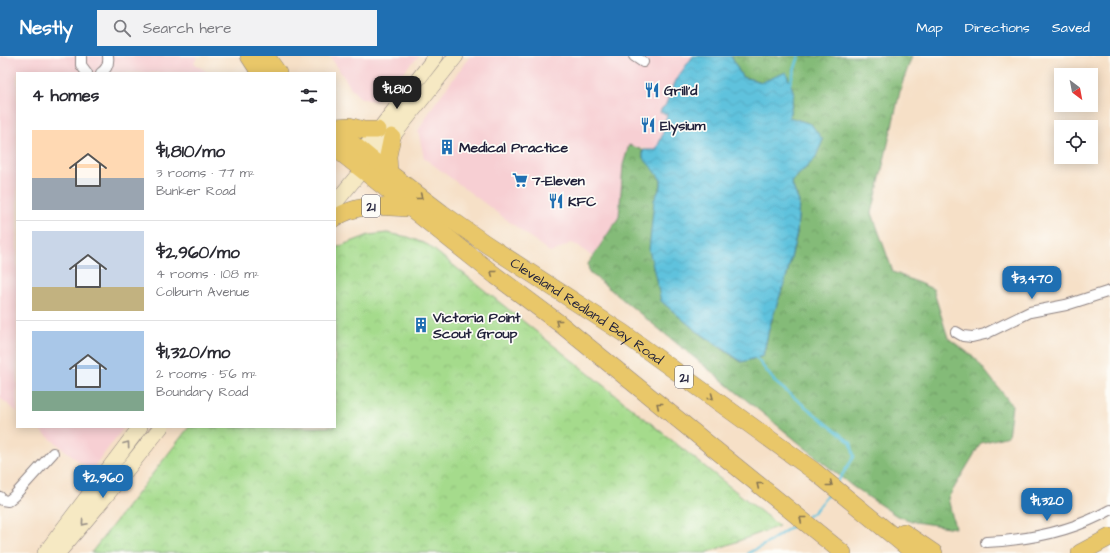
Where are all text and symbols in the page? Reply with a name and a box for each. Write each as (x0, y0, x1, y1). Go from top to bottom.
search box (97, 10, 377, 46)
text: Nestly (20, 15, 73, 42)
icon: search (111, 17, 133, 39)
text: Search here (143, 18, 231, 39)
text: Map (916, 18, 943, 38)
text: Directions (965, 18, 1030, 38)
text: Saved (1052, 18, 1090, 38)
north arrow (1054, 68, 1098, 112)
map controls (1054, 68, 1098, 164)
pin: $1,810 (364, 76, 430, 110)
text: $1,810 (382, 80, 412, 98)
restaurant icon: Grill'd (643, 81, 661, 99)
place label: Grill'd (664, 81, 698, 101)
text: 4 homes (32, 84, 99, 108)
icon: filters (298, 85, 320, 107)
restaurant icon: Elysium (639, 116, 657, 134)
place label: Elysium (660, 116, 706, 136)
button: locate (1054, 120, 1098, 164)
building icon: Medical Practice (438, 138, 456, 156)
place label: Medical Practice (459, 138, 569, 158)
text: $1,810/mo (156, 140, 225, 164)
icon: home (64, 146, 112, 194)
text: 3 rooms · 77 m² (156, 164, 255, 182)
supermarket icon: 7-Eleven (511, 171, 529, 189)
place label: 7-Eleven (531, 171, 585, 191)
text: Bunker Road (156, 182, 236, 200)
one-way arrow (416, 192, 423, 199)
restaurant icon: KFC (547, 192, 565, 210)
place label: KFC (568, 192, 596, 212)
road number: 21 (362, 195, 380, 217)
text: $2,960/mo (156, 241, 240, 265)
icon: home (64, 247, 112, 295)
street label: Cleveland Redland Bay Road (506, 253, 667, 370)
text: 4 rooms · 108 m² (156, 265, 259, 283)
pin: $3,470 (999, 266, 1065, 300)
text: $3,470 (1011, 270, 1053, 288)
one-way arrow (490, 271, 497, 278)
text: Colburn Avenue (156, 283, 250, 301)
place label: Victoria Point Scout Group (432, 308, 521, 344)
building icon: Victoria Point Scout Group (412, 316, 430, 334)
one-way arrow (556, 320, 563, 327)
text: $1,320/mo (156, 341, 230, 365)
icon: home (64, 347, 112, 395)
text: 2 rooms · 56 m² (156, 365, 257, 383)
road number: 21 (675, 366, 693, 388)
text: Boundary Road (156, 383, 248, 401)
one-way arrow (707, 392, 714, 399)
one-way arrow (656, 402, 663, 409)
one-way arrow (122, 441, 129, 448)
pin: $2,960 (70, 465, 136, 499)
text: $2,960 (83, 469, 123, 487)
one-way arrow (826, 479, 833, 486)
one-way arrow (756, 482, 763, 489)
pin: $1,320 (1014, 488, 1080, 522)
text: $1,320 (1030, 492, 1064, 510)
one-way arrow (799, 517, 806, 524)
one-way arrow (81, 518, 88, 525)

